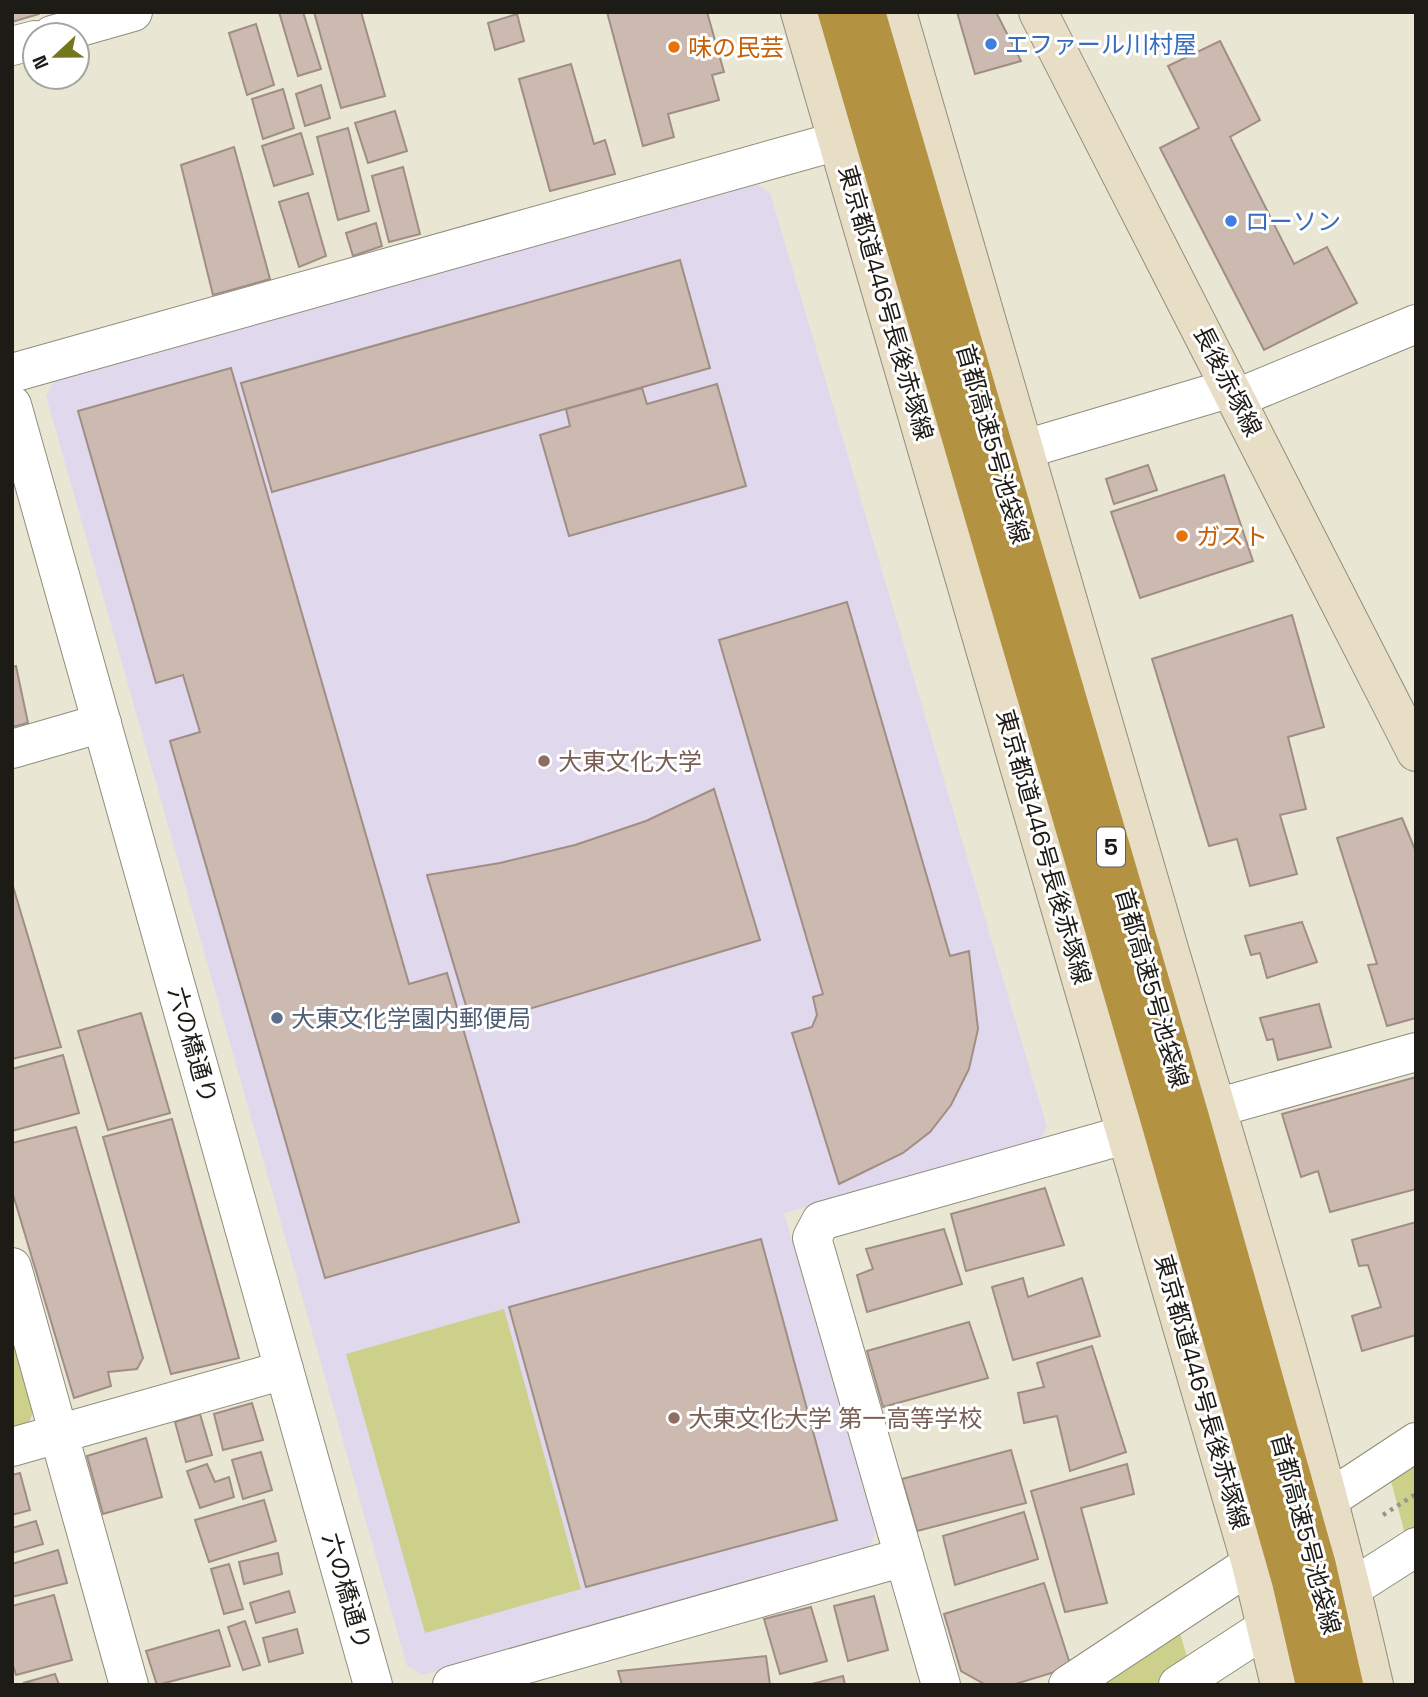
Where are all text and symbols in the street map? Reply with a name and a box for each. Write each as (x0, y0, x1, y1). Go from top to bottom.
north arrow (21, 21, 91, 91)
place label: エファール川村屋 (1005, 29, 1197, 60)
place label: 味の民芸 (688, 32, 784, 63)
marker: エファール川村屋 (983, 36, 999, 52)
marker: 味の民芸 (666, 39, 682, 55)
text: N (27, 52, 55, 73)
street label: 東京都道446号長後赤塚線 (832, 162, 940, 444)
place label: ローソン (1245, 206, 1341, 237)
marker: ローソン (1223, 213, 1239, 229)
street label: 長後赤塚線 (1187, 321, 1269, 441)
street label: 首都高速5号池袋線 (950, 341, 1036, 547)
place label: ガスト (1196, 521, 1268, 552)
marker: ガスト (1174, 528, 1190, 544)
street label: 東京都道446号長後赤塚線 (990, 706, 1098, 988)
place label: 大東文化大学 (558, 746, 702, 777)
marker: 大東文化大学 (536, 753, 552, 769)
road number: 5 (1097, 828, 1125, 866)
street label: 首都高速5号池袋線 (1109, 885, 1195, 1091)
street label: 六の橋通り (162, 983, 224, 1107)
place label: 大東文化学園内郵便局 (291, 1003, 531, 1034)
marker: 大東文化学園内郵便局 (269, 1010, 285, 1026)
street label: 東京都道446号長後赤塚線 (1148, 1251, 1256, 1533)
place label: 大東文化大学 第一高等学校 (688, 1403, 982, 1434)
marker: 大東文化大学 第一高等学校 (666, 1410, 682, 1426)
street label: 首都高速5号池袋線 (1264, 1430, 1348, 1638)
street label: 六の橋通り (316, 1529, 378, 1653)

